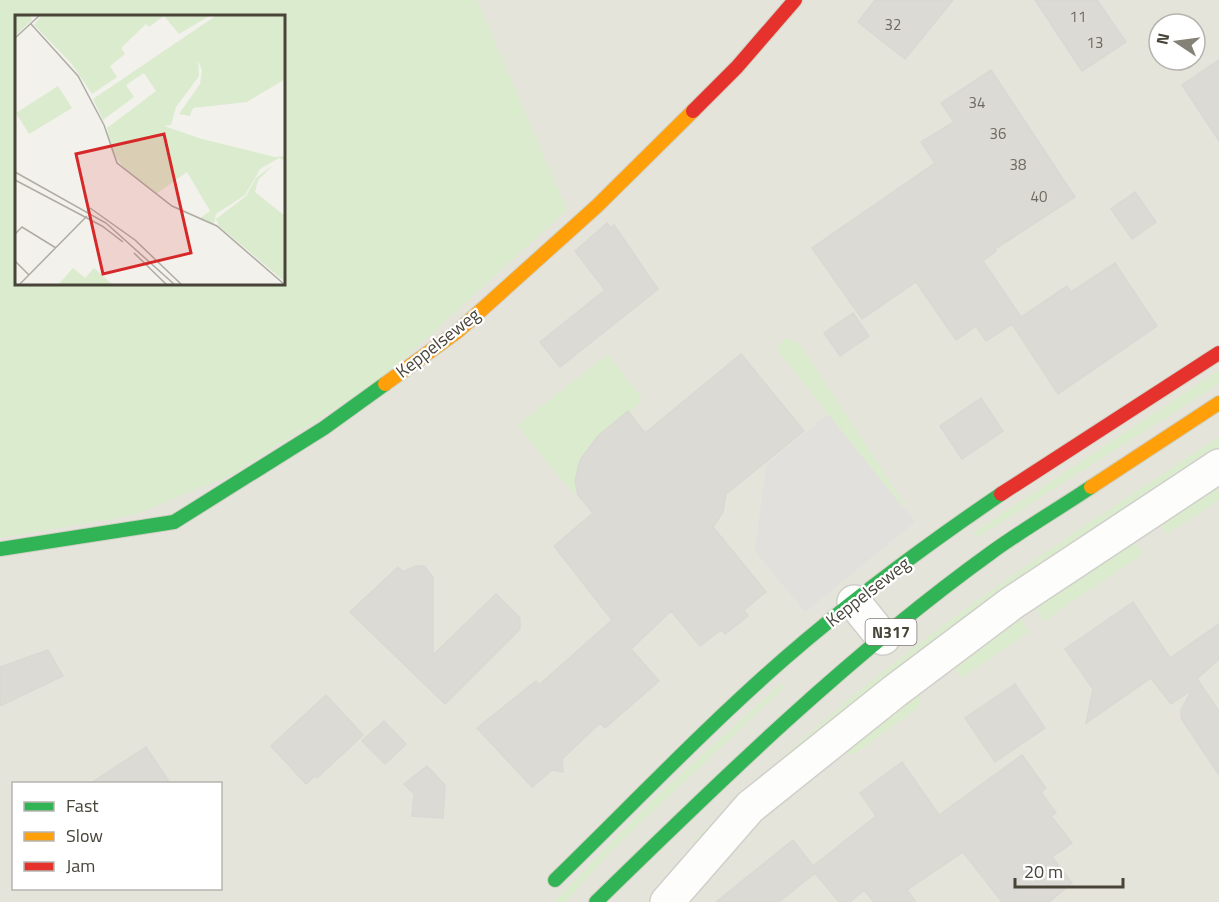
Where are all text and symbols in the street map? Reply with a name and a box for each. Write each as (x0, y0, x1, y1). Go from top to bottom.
house number: 11 (1070, 5, 1086, 28)
north arrow (1147, 12, 1207, 72)
house number: 32 (885, 13, 901, 36)
inset map (15, 15, 285, 285)
house number: 13 (1087, 31, 1103, 54)
text: N (1149, 31, 1175, 47)
house number: 34 (969, 91, 985, 114)
house number: 36 (990, 122, 1006, 145)
house number: 38 (1010, 153, 1026, 176)
house number: 40 (1031, 185, 1047, 208)
street label: Keppelseweg (390, 301, 486, 384)
street label: Keppelseweg (820, 550, 916, 633)
road number: N317 (866, 619, 916, 645)
legend (12, 782, 222, 890)
text: Fast (66, 792, 99, 819)
text: Slow (66, 822, 103, 849)
scale bar (1015, 851, 1123, 889)
text: Jam (66, 852, 95, 879)
text: 20 m (1024, 858, 1063, 885)

